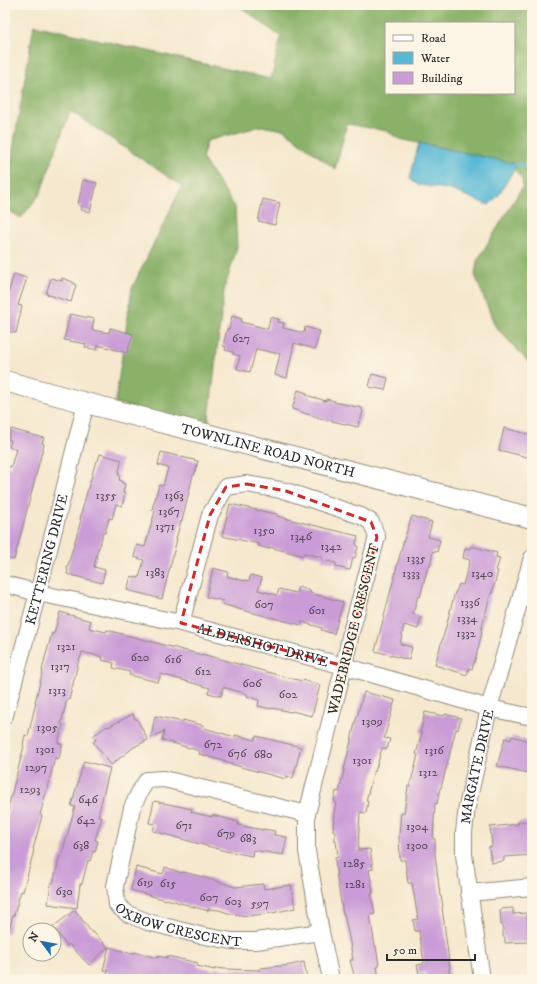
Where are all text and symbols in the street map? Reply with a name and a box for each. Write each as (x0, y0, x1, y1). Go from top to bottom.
legend (385, 22, 515, 94)
text: Road (421, 31, 446, 46)
text: Water (420, 51, 450, 66)
text: Building (421, 71, 462, 86)
house number: 627 (232, 331, 250, 346)
street label: TOWNLINE ROAD NORTH (179, 420, 357, 482)
house number: 1355 (96, 488, 116, 503)
house number: 1363 (164, 488, 184, 503)
street label: KETTERING DRIVE (22, 492, 73, 627)
house number: 1367 (158, 504, 180, 519)
house number: 1371 (155, 519, 175, 534)
house number: 1350 (253, 523, 275, 538)
house number: 1346 (290, 529, 313, 544)
house number: 1342 (320, 539, 342, 554)
street label: WADEBRIDGE CRESCENT (324, 541, 384, 718)
house number: 1335 (406, 551, 426, 566)
house number: 1383 (145, 565, 165, 580)
house number: 1333 (402, 566, 420, 581)
house number: 1340 (471, 566, 493, 581)
house number: 1336 (460, 595, 481, 610)
house number: 607 (254, 597, 274, 612)
house number: 601 (308, 603, 326, 618)
house number: 1334 (457, 611, 478, 626)
street label: ALDERSHOT DRIVE (195, 620, 330, 672)
house number: 1332 (456, 626, 476, 641)
house number: 1321 (56, 639, 76, 654)
house number: 620 (131, 650, 149, 665)
house number: 616 (165, 652, 182, 667)
house number: 1317 (50, 659, 70, 674)
house number: 612 (195, 664, 211, 679)
house number: 606 (243, 676, 262, 691)
house number: 1313 (48, 683, 66, 698)
house number: 602 (279, 687, 297, 702)
street label: MARGATE DRIVE (457, 708, 498, 825)
house number: 1309 (361, 714, 383, 729)
house number: 1305 (36, 720, 58, 735)
house number: 672 (204, 737, 222, 752)
house number: 1301 (35, 742, 55, 757)
house number: 1316 (424, 743, 444, 758)
house number: 676 (228, 746, 247, 761)
house number: 680 (254, 747, 272, 762)
house number: 1301 (352, 753, 372, 768)
house number: 1297 (25, 760, 47, 775)
house number: 1312 (418, 765, 438, 780)
house number: 1293 (20, 782, 40, 797)
house number: 646 (78, 792, 98, 807)
house number: 642 (76, 813, 96, 828)
house number: 671 (176, 818, 192, 833)
house number: 1304 (406, 819, 429, 834)
house number: 679 (217, 826, 235, 841)
house number: 683 (240, 831, 256, 846)
house number: 638 (73, 838, 89, 853)
house number: 1300 (406, 838, 428, 853)
house number: 1285 (343, 856, 365, 871)
house number: 619 (137, 875, 153, 890)
house number: 615 (160, 876, 176, 891)
house number: 1281 (345, 877, 365, 892)
house number: 630 (55, 884, 73, 899)
house number: 607 (199, 890, 219, 905)
house number: 603 (224, 894, 242, 909)
house number: 597 (251, 896, 269, 911)
street label: OXBOW CRESCENT (111, 899, 242, 951)
north arrow (22, 922, 62, 962)
text: N (26, 930, 43, 945)
scale bar (387, 936, 475, 962)
text: 50 m (393, 943, 417, 958)

